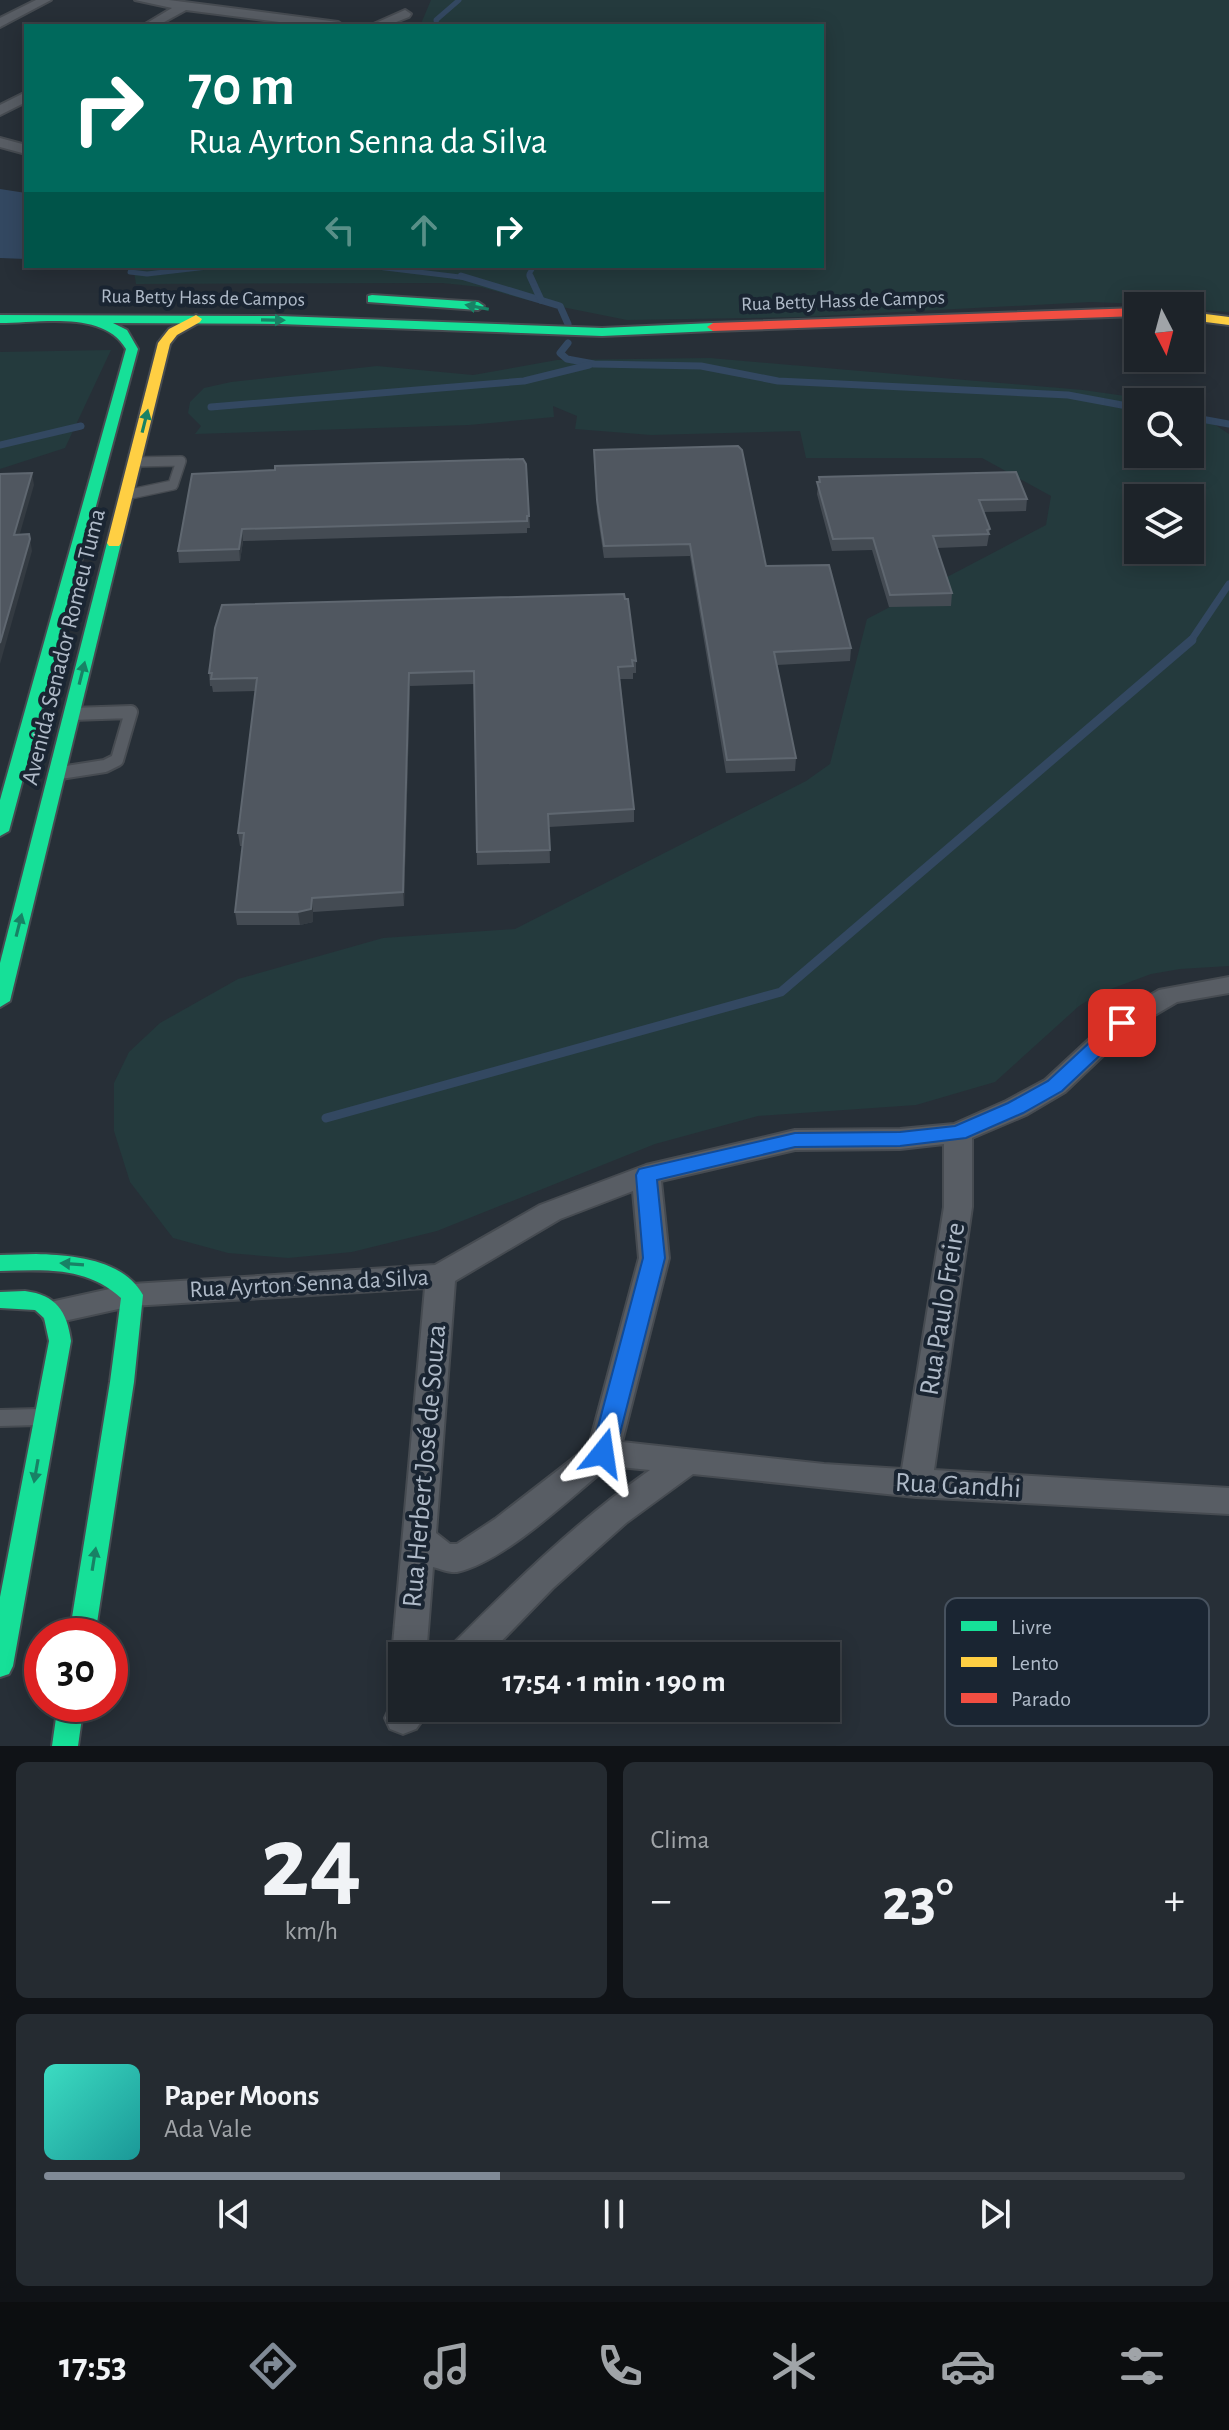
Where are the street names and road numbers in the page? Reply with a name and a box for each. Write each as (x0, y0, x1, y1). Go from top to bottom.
street label: Rua Betty Hass de Campos (101, 286, 305, 310)
street label: Rua Betty Hass de Campos (741, 287, 945, 315)
street label: Avenida Senador Romeu Tuma (18, 506, 110, 788)
street label: Rua Paulo Freire (915, 1220, 971, 1398)
street label: Rua Ayrton Senna da Silva (189, 1266, 429, 1302)
street label: Rua Herbert José de Souza (399, 1323, 451, 1609)
street label: Rua Gandhi (894, 1469, 1022, 1503)

